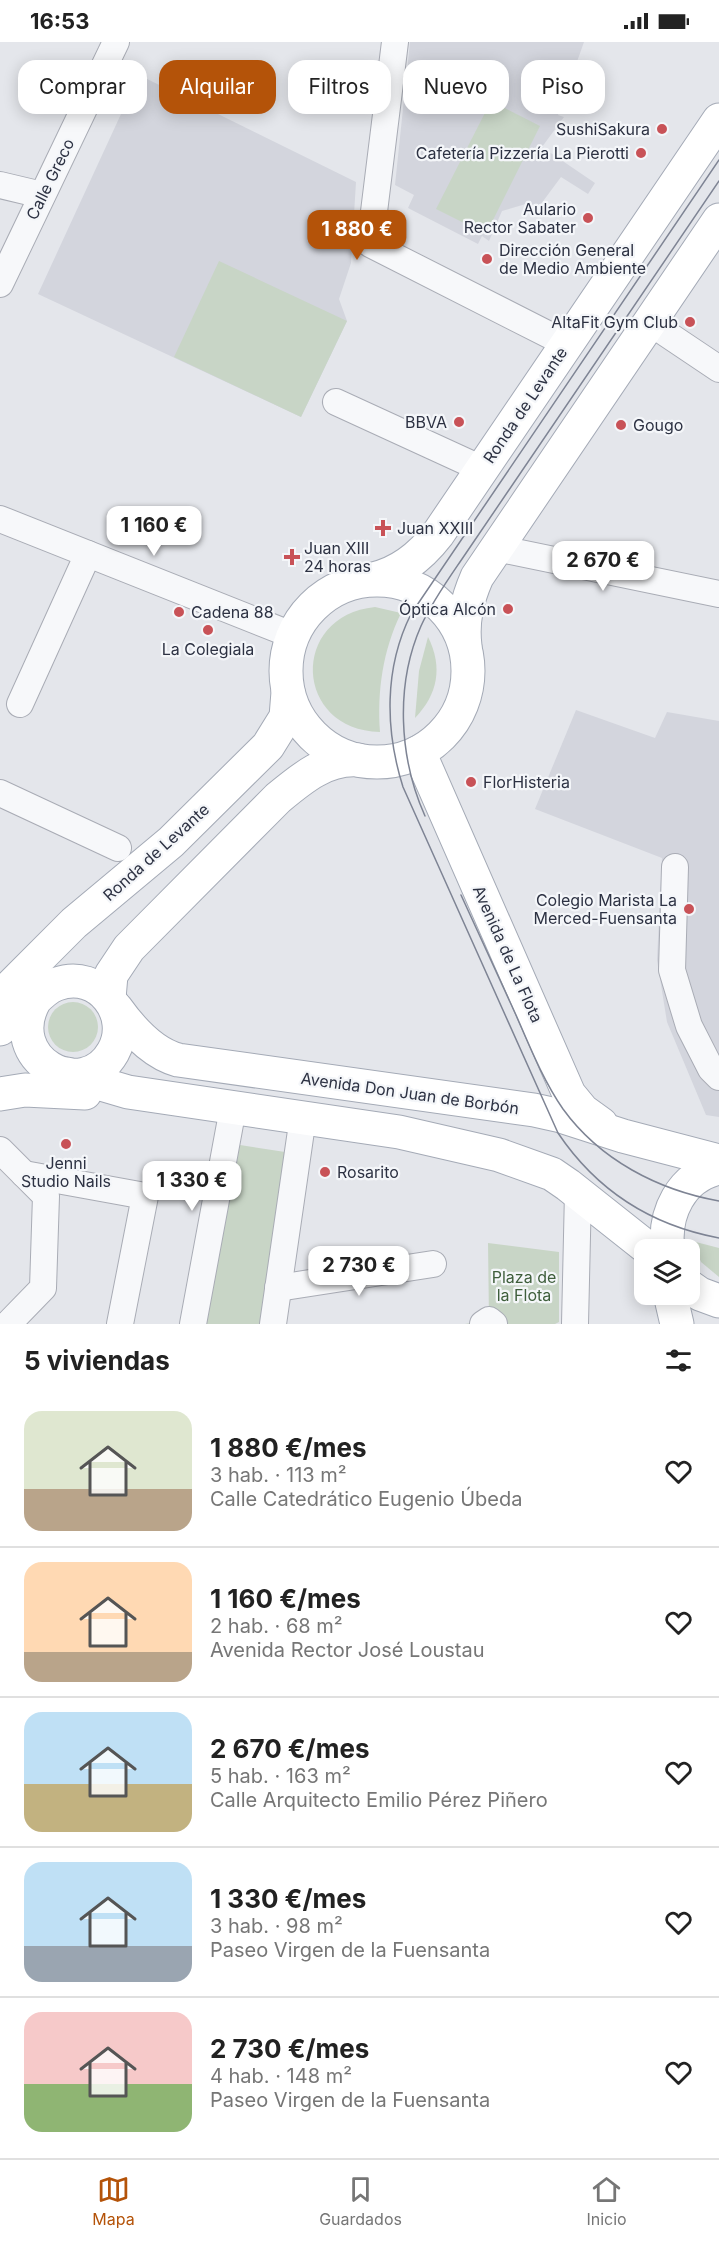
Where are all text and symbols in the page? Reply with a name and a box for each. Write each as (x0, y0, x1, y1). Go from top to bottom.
text: 16:53 (30, 8, 89, 34)
chip: Comprar (18, 60, 147, 114)
chip: Alquilar (159, 60, 276, 114)
chip: Filtros (288, 60, 391, 114)
chip: Nuevo (403, 60, 509, 114)
chip: Piso (521, 60, 605, 114)
place label: SushiSakura (556, 119, 650, 139)
marker: SushiSakura (655, 122, 669, 136)
street label: Calle Greco (22, 135, 78, 223)
place label: Cafetería Pizzería La Pierotti (416, 143, 629, 163)
marker: Cafetería Pizzería La Pierotti (634, 146, 648, 160)
place label: Aulario Rector Sabater (464, 199, 576, 237)
pin: 1 880 € (302, 210, 412, 261)
marker: Aulario Rector Sabater (581, 211, 595, 225)
text: 1 880 € (321, 217, 393, 241)
place label: Dirección General de Medio Ambiente (499, 240, 646, 278)
marker: Dirección General de Medio Ambiente (480, 252, 494, 266)
place label: AltaFit Gym Club (551, 312, 678, 332)
marker: AltaFit Gym Club (683, 315, 697, 329)
street label: Ronda de Levante (479, 343, 571, 467)
place label: BBVA (405, 412, 447, 432)
marker: BBVA (452, 415, 466, 429)
place label: Gougo (633, 415, 683, 435)
marker: Gougo (614, 418, 628, 432)
pin: 1 160 € (99, 506, 209, 557)
text: 1 160 € (121, 513, 187, 537)
place label: Juan XXIII (397, 518, 473, 538)
marker: Juan XXIII (374, 519, 392, 537)
place label: Juan XIII 24 horas (304, 538, 371, 576)
pin: 2 670 € (548, 541, 658, 592)
text: 2 670 € (566, 548, 640, 572)
marker: Juan XIII 24 horas (285, 550, 299, 564)
place label: Óptica Alcón (399, 599, 496, 619)
place label: Cadena 88 (191, 602, 274, 622)
marker: Óptica Alcón (501, 602, 515, 616)
marker: Cadena 88 (172, 605, 186, 619)
marker: La Colegiala (201, 623, 215, 637)
place label: La Colegiala (162, 639, 254, 659)
place label: FlorHisteria (483, 772, 570, 792)
marker: FlorHisteria (464, 775, 478, 789)
street label: Ronda de Levante (99, 799, 213, 905)
street label: Avenida de La Flota (469, 882, 547, 1026)
place label: Colegio Marista La Merced-Fuensanta (534, 890, 677, 928)
marker: Colegio Marista La Merced-Fuensanta (682, 902, 696, 916)
street label: Avenida Don Juan de Borbón (300, 1068, 520, 1118)
marker: Jenni Studio Nails (59, 1137, 73, 1151)
place label: Jenni Studio Nails (21, 1153, 111, 1191)
pin: 1 330 € (137, 1161, 247, 1212)
place label: Rosarito (337, 1162, 399, 1182)
marker: Rosarito (318, 1165, 332, 1179)
text: 1 330 € (156, 1168, 228, 1192)
map controls (634, 1239, 700, 1305)
button: layers (634, 1239, 700, 1305)
pin: 2 730 € (304, 1246, 414, 1297)
text: 2 730 € (322, 1253, 396, 1277)
park label: Plaza de la Flota (492, 1267, 556, 1305)
icon: filters (662, 1344, 695, 1377)
text: 5 viviendas (24, 1345, 170, 1376)
text: 1 880 €/mes (210, 1432, 367, 1463)
icon: home (72, 1435, 144, 1507)
icon: heart (662, 1455, 695, 1488)
text: 3 hab. · 113 m² (210, 1463, 347, 1487)
text: Calle Catedrático Eugenio Úbeda (210, 1487, 522, 1511)
text: 1 160 €/mes (210, 1583, 361, 1614)
icon: home (72, 1586, 144, 1658)
icon: heart (662, 1606, 695, 1639)
text: 2 hab. · 68 m² (210, 1614, 343, 1638)
text: Avenida Rector José Loustau (210, 1638, 485, 1662)
text: 2 670 €/mes (210, 1733, 370, 1764)
icon: home (72, 1736, 144, 1808)
icon: heart (662, 1756, 695, 1789)
text: 5 hab. · 163 m² (210, 1764, 351, 1788)
text: Calle Arquitecto Emilio Pérez Piñero (210, 1788, 548, 1812)
text: 1 330 €/mes (210, 1883, 366, 1914)
icon: home (72, 1886, 144, 1958)
icon: heart (662, 1906, 695, 1939)
text: 3 hab. · 98 m² (210, 1914, 343, 1938)
text: Paseo Virgen de la Fuensanta (210, 1938, 490, 1962)
text: 2 730 €/mes (210, 2033, 369, 2064)
icon: home (72, 2036, 144, 2108)
icon: heart (662, 2056, 695, 2089)
text: 4 hab. · 148 m² (210, 2064, 352, 2088)
text: Paseo Virgen de la Fuensanta (210, 2088, 490, 2112)
tab: Mapa (92, 2173, 135, 2229)
tab: Guardados (319, 2173, 402, 2229)
tab: Inicio (586, 2173, 627, 2229)

